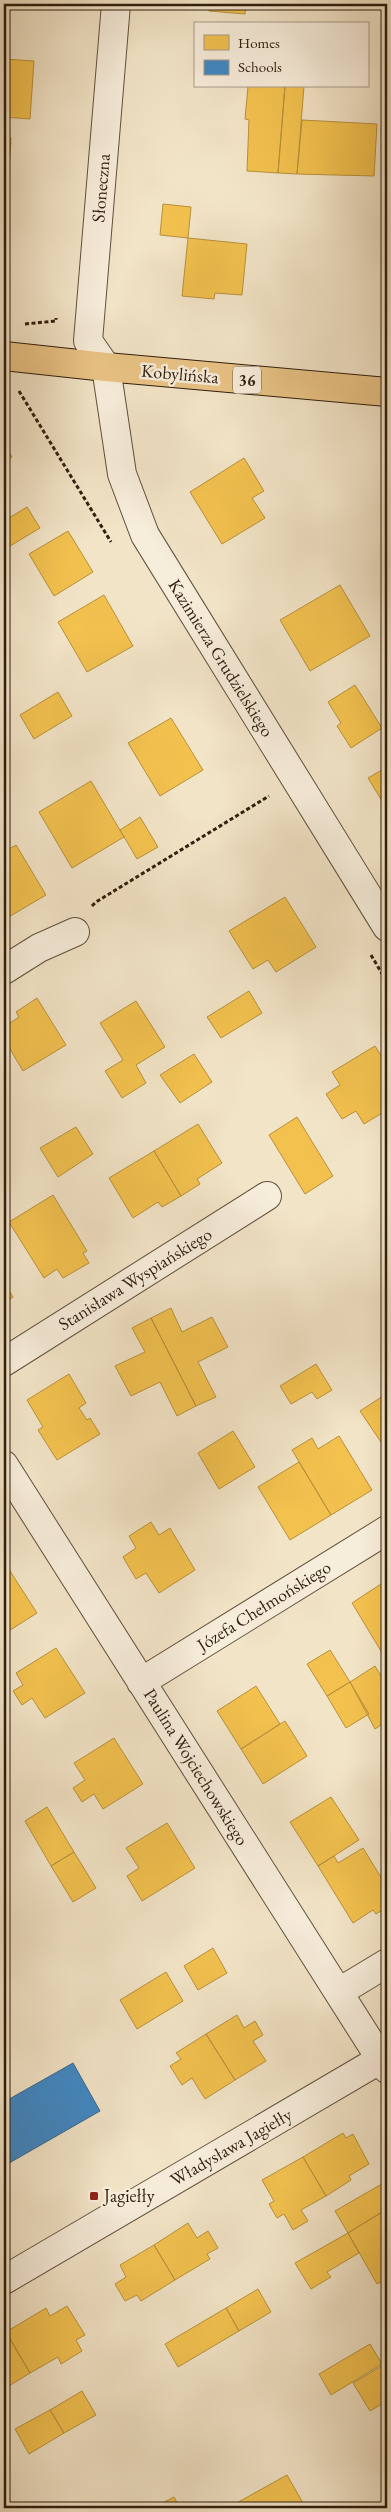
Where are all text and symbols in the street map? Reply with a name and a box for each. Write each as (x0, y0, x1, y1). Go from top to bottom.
legend (194, 22, 368, 88)
text: Homes (238, 33, 280, 52)
text: Schools (238, 57, 282, 76)
street label: Słoneczna (86, 152, 115, 223)
street label: Kobylińska (140, 359, 220, 388)
road number: 36 (233, 366, 261, 394)
street label: Kazimierza Grudzielskiego (163, 574, 279, 741)
street label: Stanisława Wyspiańskiego (54, 1222, 216, 1335)
street label: Józefa Chełmońskiego (191, 1555, 335, 1657)
street label: Paulina Wojciechowskiego (139, 1684, 254, 1850)
street label: Władysława Jagiełły (166, 2102, 296, 2191)
place label: Jagiełły (102, 2184, 155, 2207)
marker: Jagiełły (88, 2190, 100, 2202)

